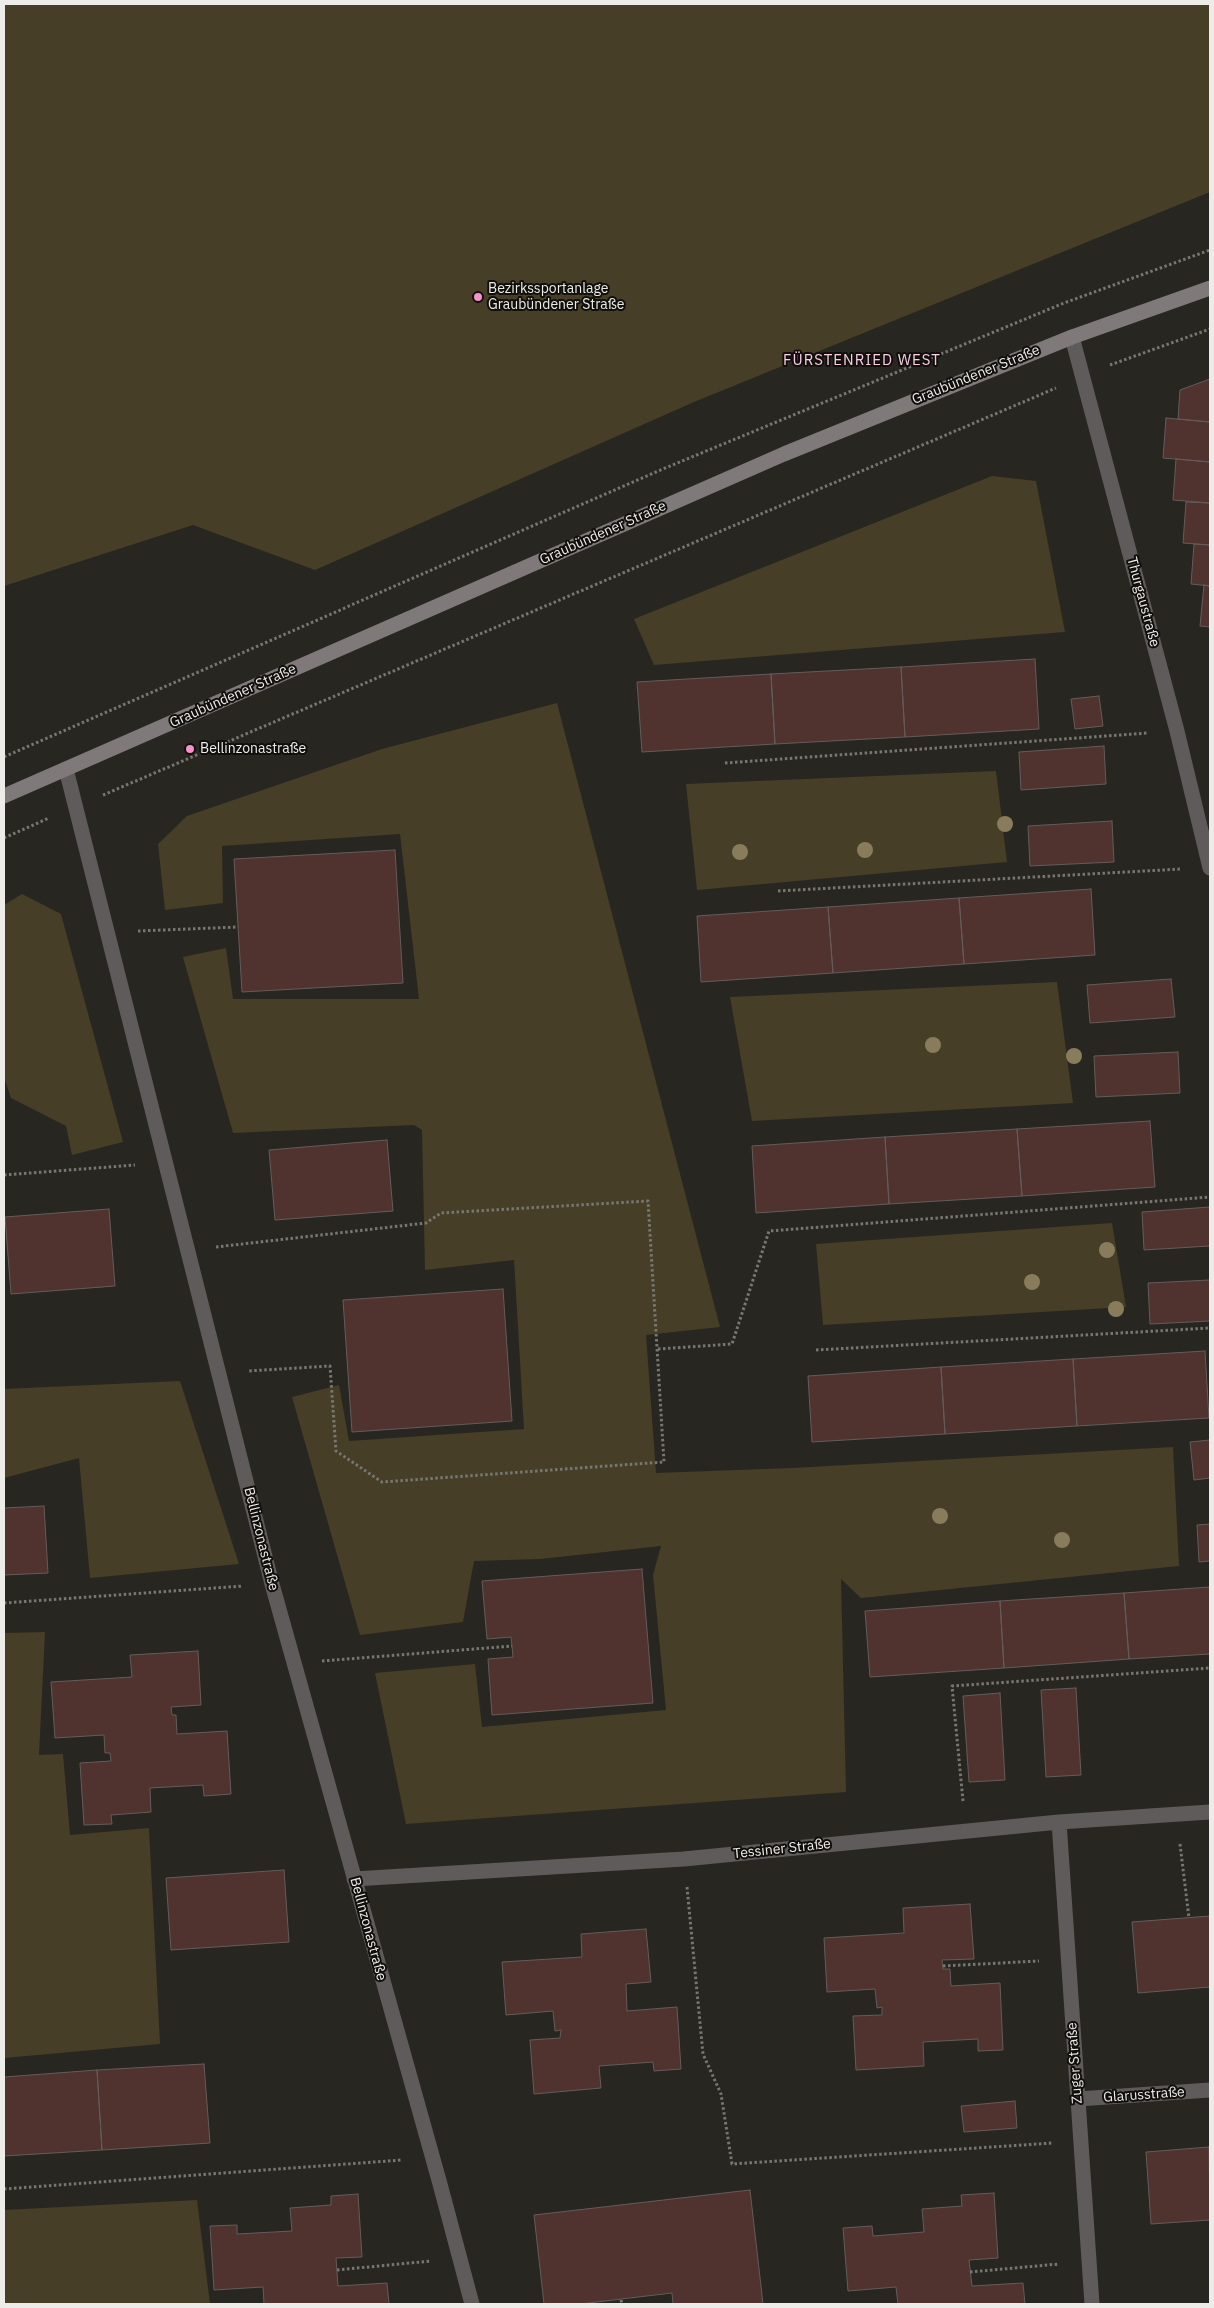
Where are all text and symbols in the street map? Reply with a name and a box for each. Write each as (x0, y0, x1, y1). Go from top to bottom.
place label: Bezirkssportanlage Graubündener Straße (488, 281, 624, 314)
marker: Bezirkssportanlage Graubündener Straße (472, 291, 484, 303)
street label: Graubündener Straße (910, 342, 1042, 408)
district label: FÜRSTENRIED WEST (781, 352, 943, 370)
street label: Graubündener Straße (537, 498, 669, 568)
street label: Thurgaustraße (1123, 555, 1163, 649)
street label: Graubündener Straße (167, 661, 299, 731)
place label: Bellinzonastraße (200, 741, 306, 757)
marker: Bellinzonastraße (184, 743, 196, 755)
street label: Bellinzonastraße (240, 1485, 282, 1593)
street label: Tessiner Straße (732, 1836, 832, 1862)
street label: Bellinzonastraße (346, 1875, 390, 1983)
street label: Zuger Straße (1064, 2022, 1086, 2104)
street label: Glarusstraße (1103, 2084, 1185, 2106)

